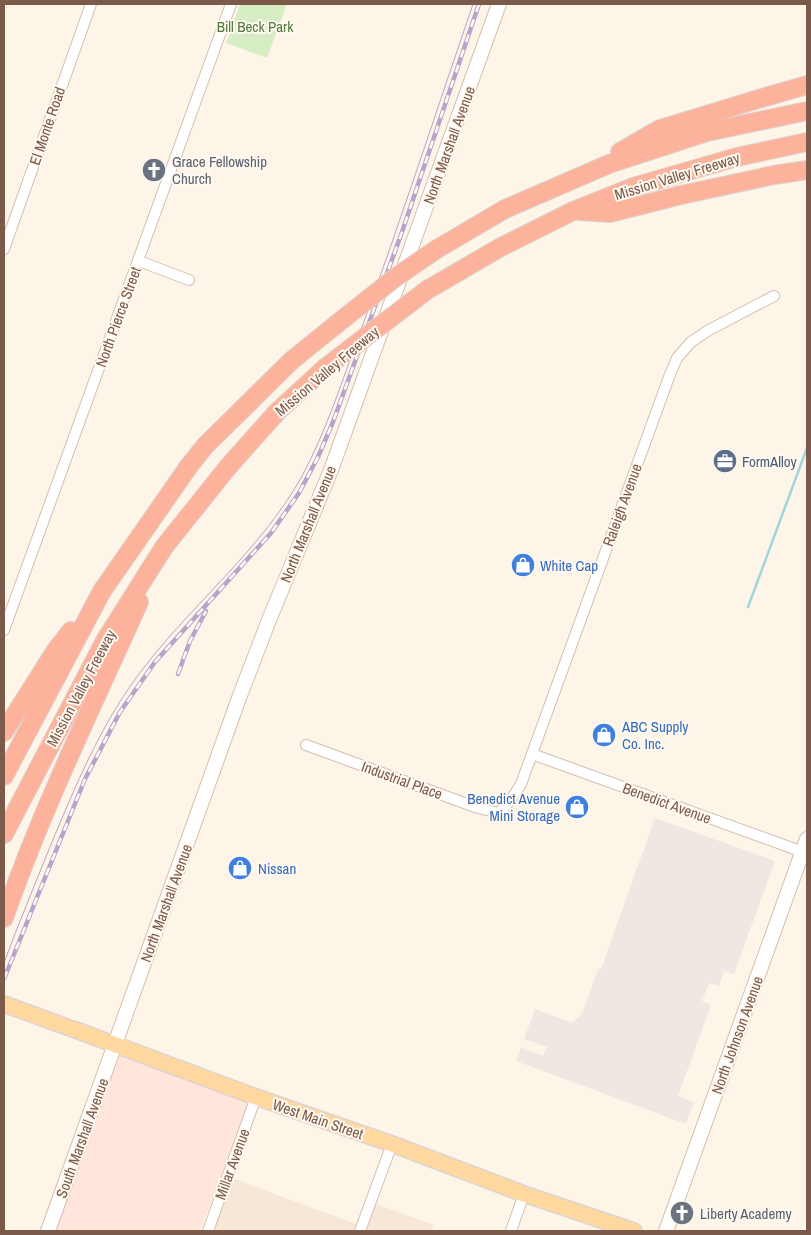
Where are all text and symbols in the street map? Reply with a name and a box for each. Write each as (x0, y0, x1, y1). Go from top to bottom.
park label: Bill Beck Park (217, 16, 294, 37)
street label: North Marshall Avenue (418, 83, 480, 207)
street label: El Monte Road (24, 84, 70, 168)
street label: Mission Valley Freeway (612, 147, 743, 205)
place label: Grace Fellowship Church (172, 151, 267, 189)
church icon: Grace Fellowship Church (141, 157, 167, 183)
street label: North Pierce Street (90, 263, 146, 370)
street label: Mission Valley Freeway (271, 321, 384, 421)
office icon: FormAlloy (712, 448, 738, 474)
place label: FormAlloy (742, 451, 798, 472)
street label: Raleigh Avenue (597, 461, 647, 549)
street label: North Marshall Avenue (275, 462, 341, 586)
shop icon: White Cap (510, 552, 536, 578)
place label: White Cap (540, 555, 598, 576)
street label: Mission Valley Freeway (41, 625, 121, 750)
place label: ABC Supply Co. Inc. (621, 716, 689, 754)
shop icon: ABC Supply Co. Inc. (591, 722, 617, 748)
street label: Industrial Place (359, 756, 446, 804)
street label: Benedict Avenue (620, 777, 714, 829)
place label: Benedict Avenue Mini Storage (467, 788, 560, 826)
shop icon: Benedict Avenue Mini Storage (564, 794, 590, 820)
street label: North Marshall Avenue (135, 841, 197, 965)
shop icon: Nissan (227, 855, 253, 881)
place label: Nissan (258, 858, 296, 879)
street label: North Johnson Avenue (706, 973, 768, 1097)
street label: South Marshall Avenue (51, 1075, 114, 1201)
street label: West Main Street (270, 1094, 367, 1145)
street label: Millar Avenue (209, 1125, 255, 1203)
church icon: Liberty Academy (669, 1200, 695, 1226)
place label: Liberty Academy (700, 1203, 792, 1224)

